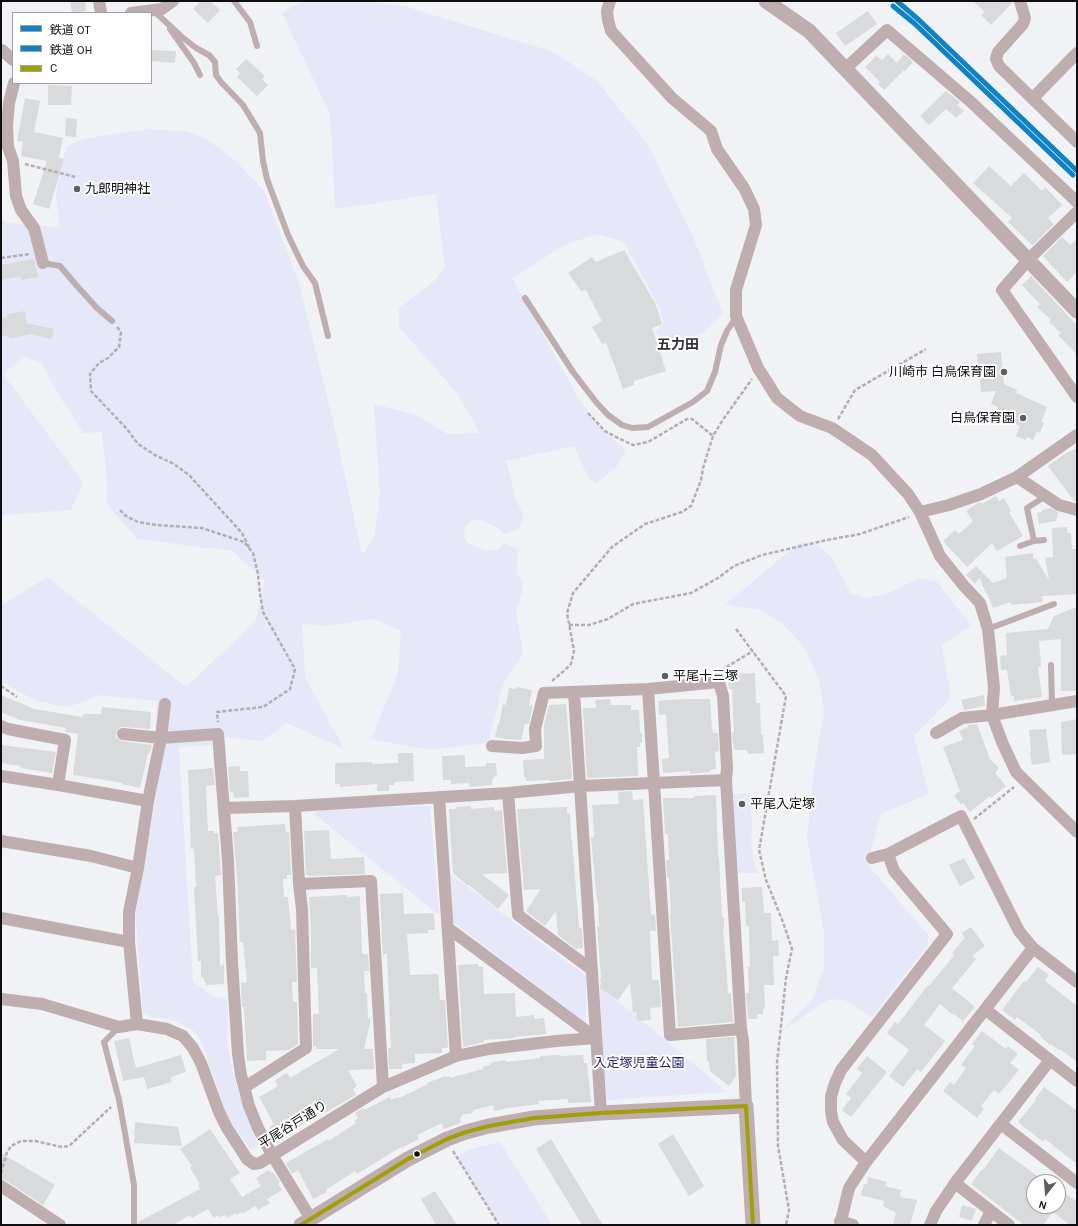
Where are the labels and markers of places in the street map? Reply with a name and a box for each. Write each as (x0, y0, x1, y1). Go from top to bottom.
place label: 九郎明神社 (85, 181, 150, 197)
marker: 九郎明神社 (72, 184, 82, 194)
place label: 川崎市 白鳥保育園 (889, 364, 996, 380)
marker: 川崎市 白鳥保育園 (999, 367, 1009, 377)
place label: 白鳥保育園 (950, 410, 1015, 426)
marker: 白鳥保育園 (1018, 413, 1028, 423)
place label: 平尾十三塚 (673, 668, 738, 684)
marker: 平尾十三塚 (660, 671, 670, 681)
place label: 平尾入定塚 (750, 796, 815, 812)
marker: 平尾入定塚 (737, 799, 747, 809)
unlabelled marker (412, 1149, 422, 1159)

